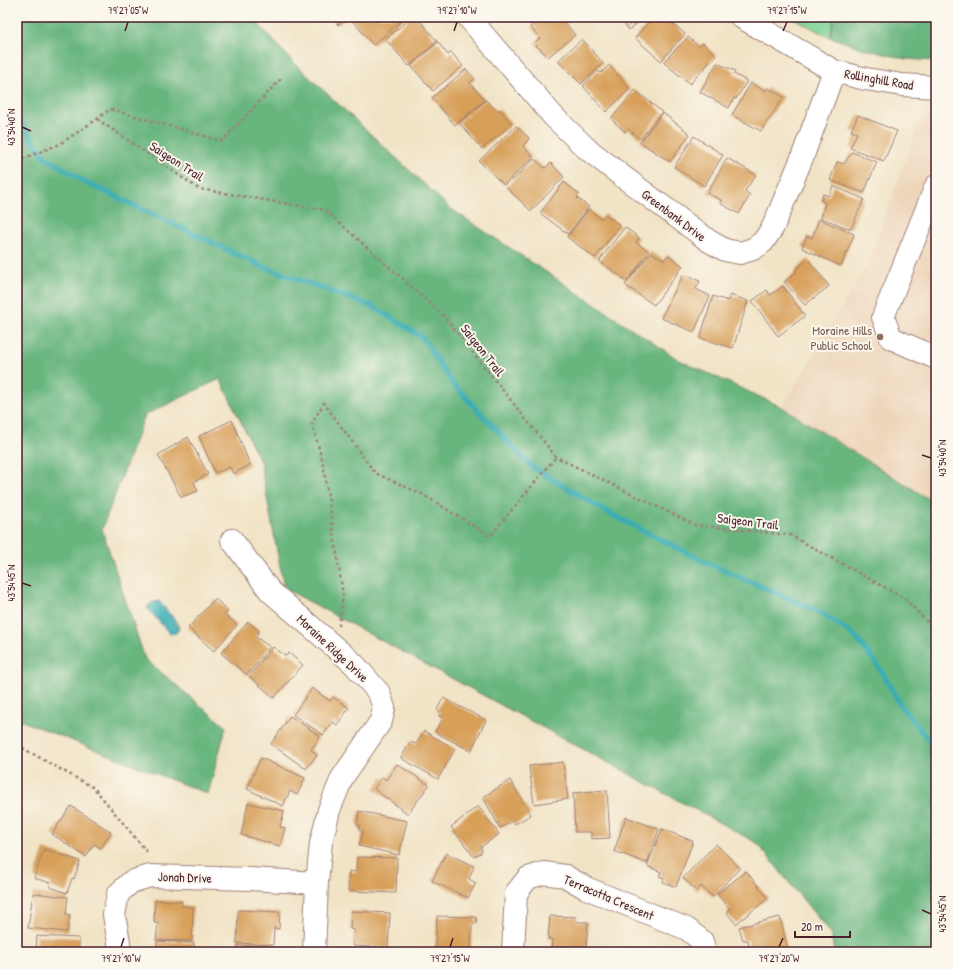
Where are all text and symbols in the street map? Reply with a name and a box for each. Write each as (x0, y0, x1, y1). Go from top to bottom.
text: 79°27'05"W (108, 4, 149, 17)
text: 79°27'10"W (437, 4, 478, 17)
text: 79°27'15"W (767, 4, 807, 17)
street label: Rollinghill Road (843, 64, 915, 94)
text: 43°54'40"N (5, 109, 18, 145)
street label: Saigeon Trail (146, 137, 208, 186)
street label: Greenbank Drive (638, 185, 710, 245)
street label: Saigeon Trail (457, 320, 509, 380)
place label: Moraine Hills Public School (810, 321, 873, 354)
marker: Moraine Hills Public School (875, 332, 885, 342)
text: 43°54'40"N (936, 440, 949, 476)
street label: Saigeon Trail (716, 508, 780, 534)
text: 43°54'45"N (5, 565, 18, 601)
street label: Moraine Ridge Drive (293, 610, 373, 686)
street label: Jonah Drive (158, 867, 212, 887)
street label: Terracotta Crescent (561, 870, 657, 924)
text: 43°54'45"N (936, 896, 949, 932)
scale bar (795, 913, 850, 939)
text: 20 m (801, 918, 823, 935)
text: 79°27'10"W (101, 952, 142, 965)
text: 79°27'15"W (430, 952, 470, 965)
text: 79°27'20"W (759, 952, 800, 965)

